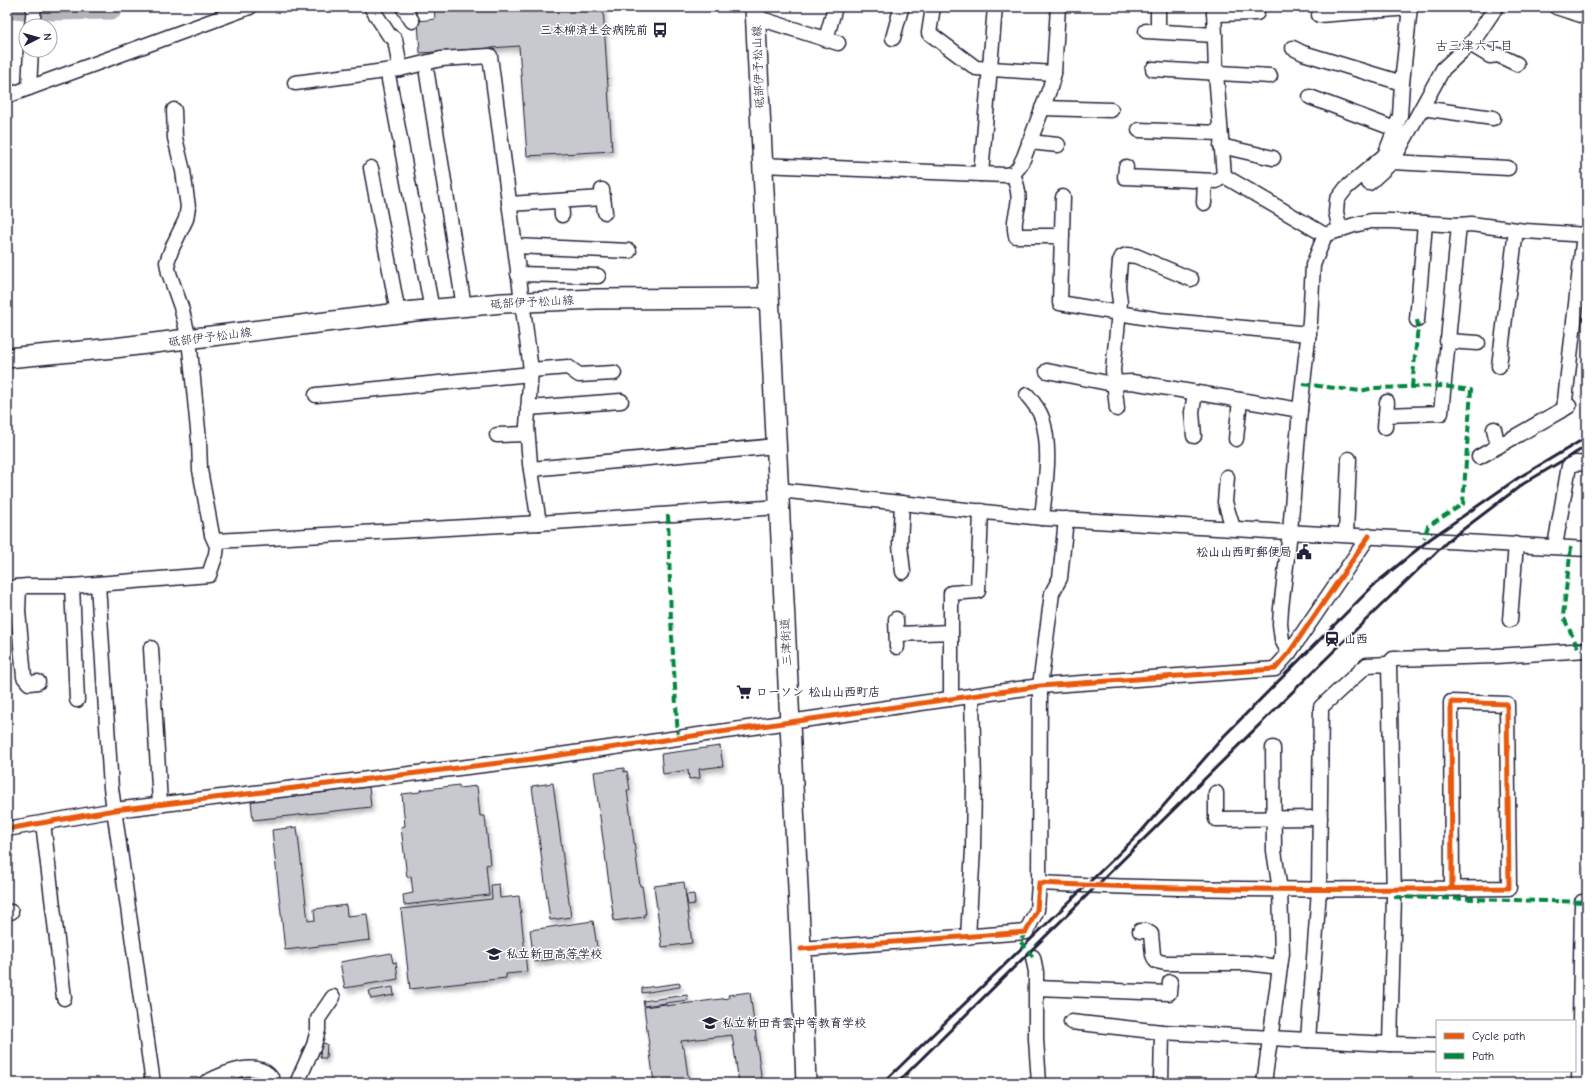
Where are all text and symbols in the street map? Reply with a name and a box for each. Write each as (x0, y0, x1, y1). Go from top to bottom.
north arrow (18, 18, 58, 58)
bus stop icon: 三本柳済生会病院前 (651, 21, 669, 39)
place label: 三本柳済生会病院前 (540, 23, 648, 37)
street label: 砥部伊予松山線 (750, 25, 766, 109)
text: N (41, 33, 54, 41)
district label: 古三津六丁目 (1435, 38, 1513, 53)
street label: 砥部伊予松山線 (490, 293, 574, 311)
street label: 砥部伊予松山線 (167, 325, 253, 349)
public building icon: 松山山西町郵便局 (1295, 543, 1313, 561)
place label: 松山山西町郵便局 (1196, 545, 1292, 559)
street label: 三津街道 (778, 618, 794, 666)
station icon: 山西 (1323, 630, 1341, 648)
place label: 山西 (1344, 632, 1368, 646)
supermarket icon: ローソン 松山山西町店 (735, 683, 753, 701)
place label: ローソン 松山山西町店 (756, 685, 880, 699)
school or university icon: 私立新田高等学校 (485, 945, 503, 963)
place label: 私立新田高等学校 (506, 947, 602, 961)
school or university icon: 私立新田青雲中等教育学校 (701, 1014, 719, 1032)
place label: 私立新田青雲中等教育学校 (722, 1016, 866, 1030)
legend (1436, 1020, 1576, 1072)
text: Cycle path (1472, 1029, 1525, 1043)
text: Path (1472, 1049, 1494, 1063)

